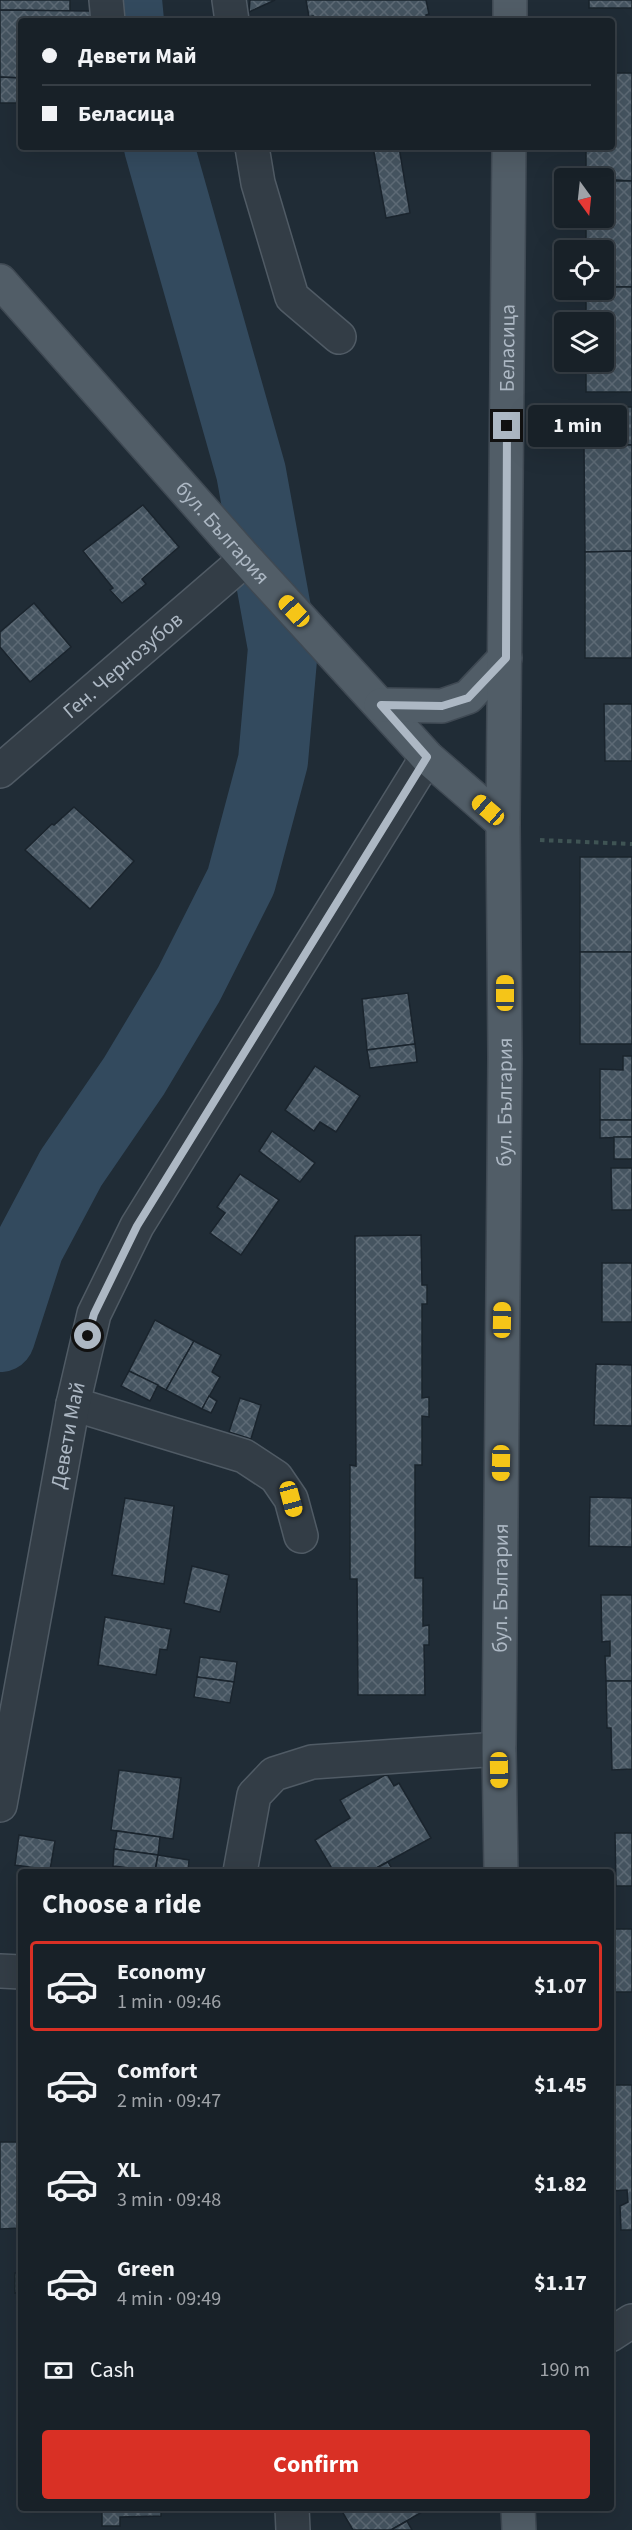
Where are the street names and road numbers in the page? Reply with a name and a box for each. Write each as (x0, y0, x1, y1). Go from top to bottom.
street label: Беласица (492, 304, 523, 392)
street label: бул. България (169, 474, 277, 591)
street label: Ген. Чернозубов (56, 605, 189, 726)
street label: бул. България (489, 1037, 520, 1167)
street label: Девети Май (43, 1379, 93, 1491)
street label: бул. България (485, 1523, 516, 1653)

